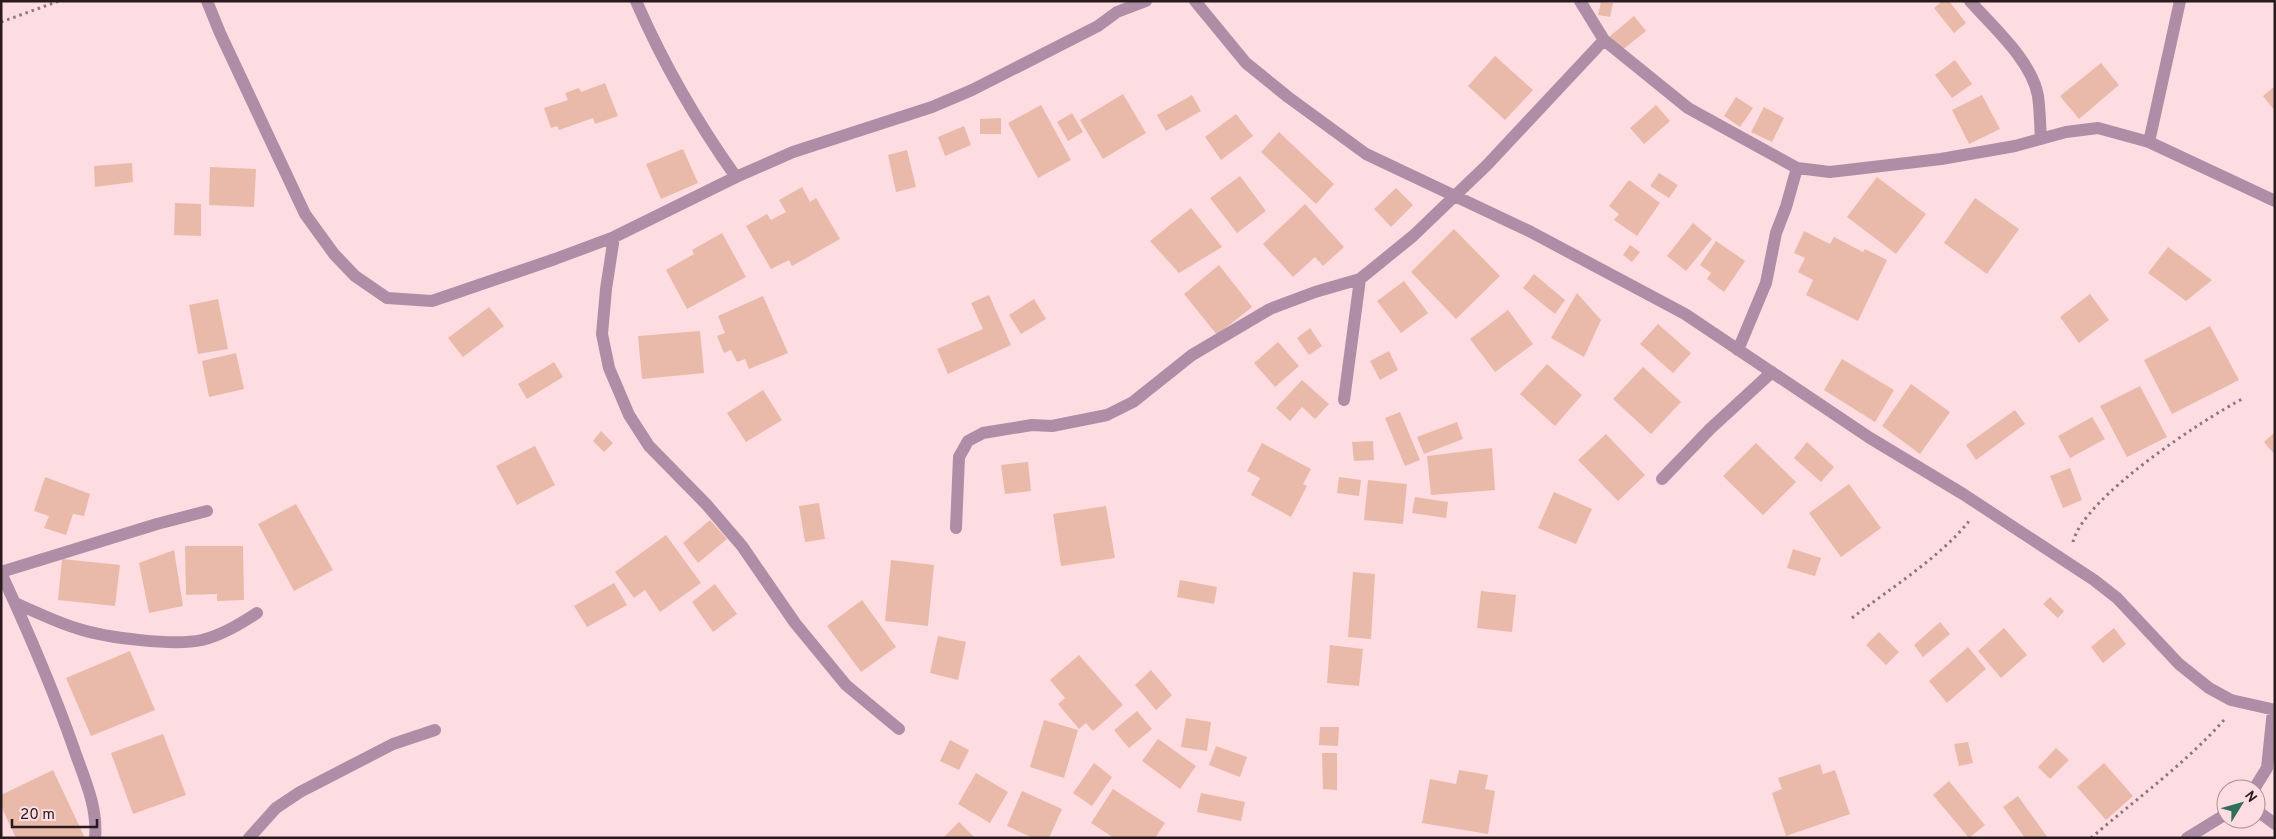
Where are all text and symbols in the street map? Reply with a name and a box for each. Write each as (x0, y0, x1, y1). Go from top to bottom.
north arrow (2216, 779, 2266, 829)
text: N (2240, 788, 2260, 806)
scale bar (12, 796, 98, 828)
text: 20 m (20, 806, 55, 825)

